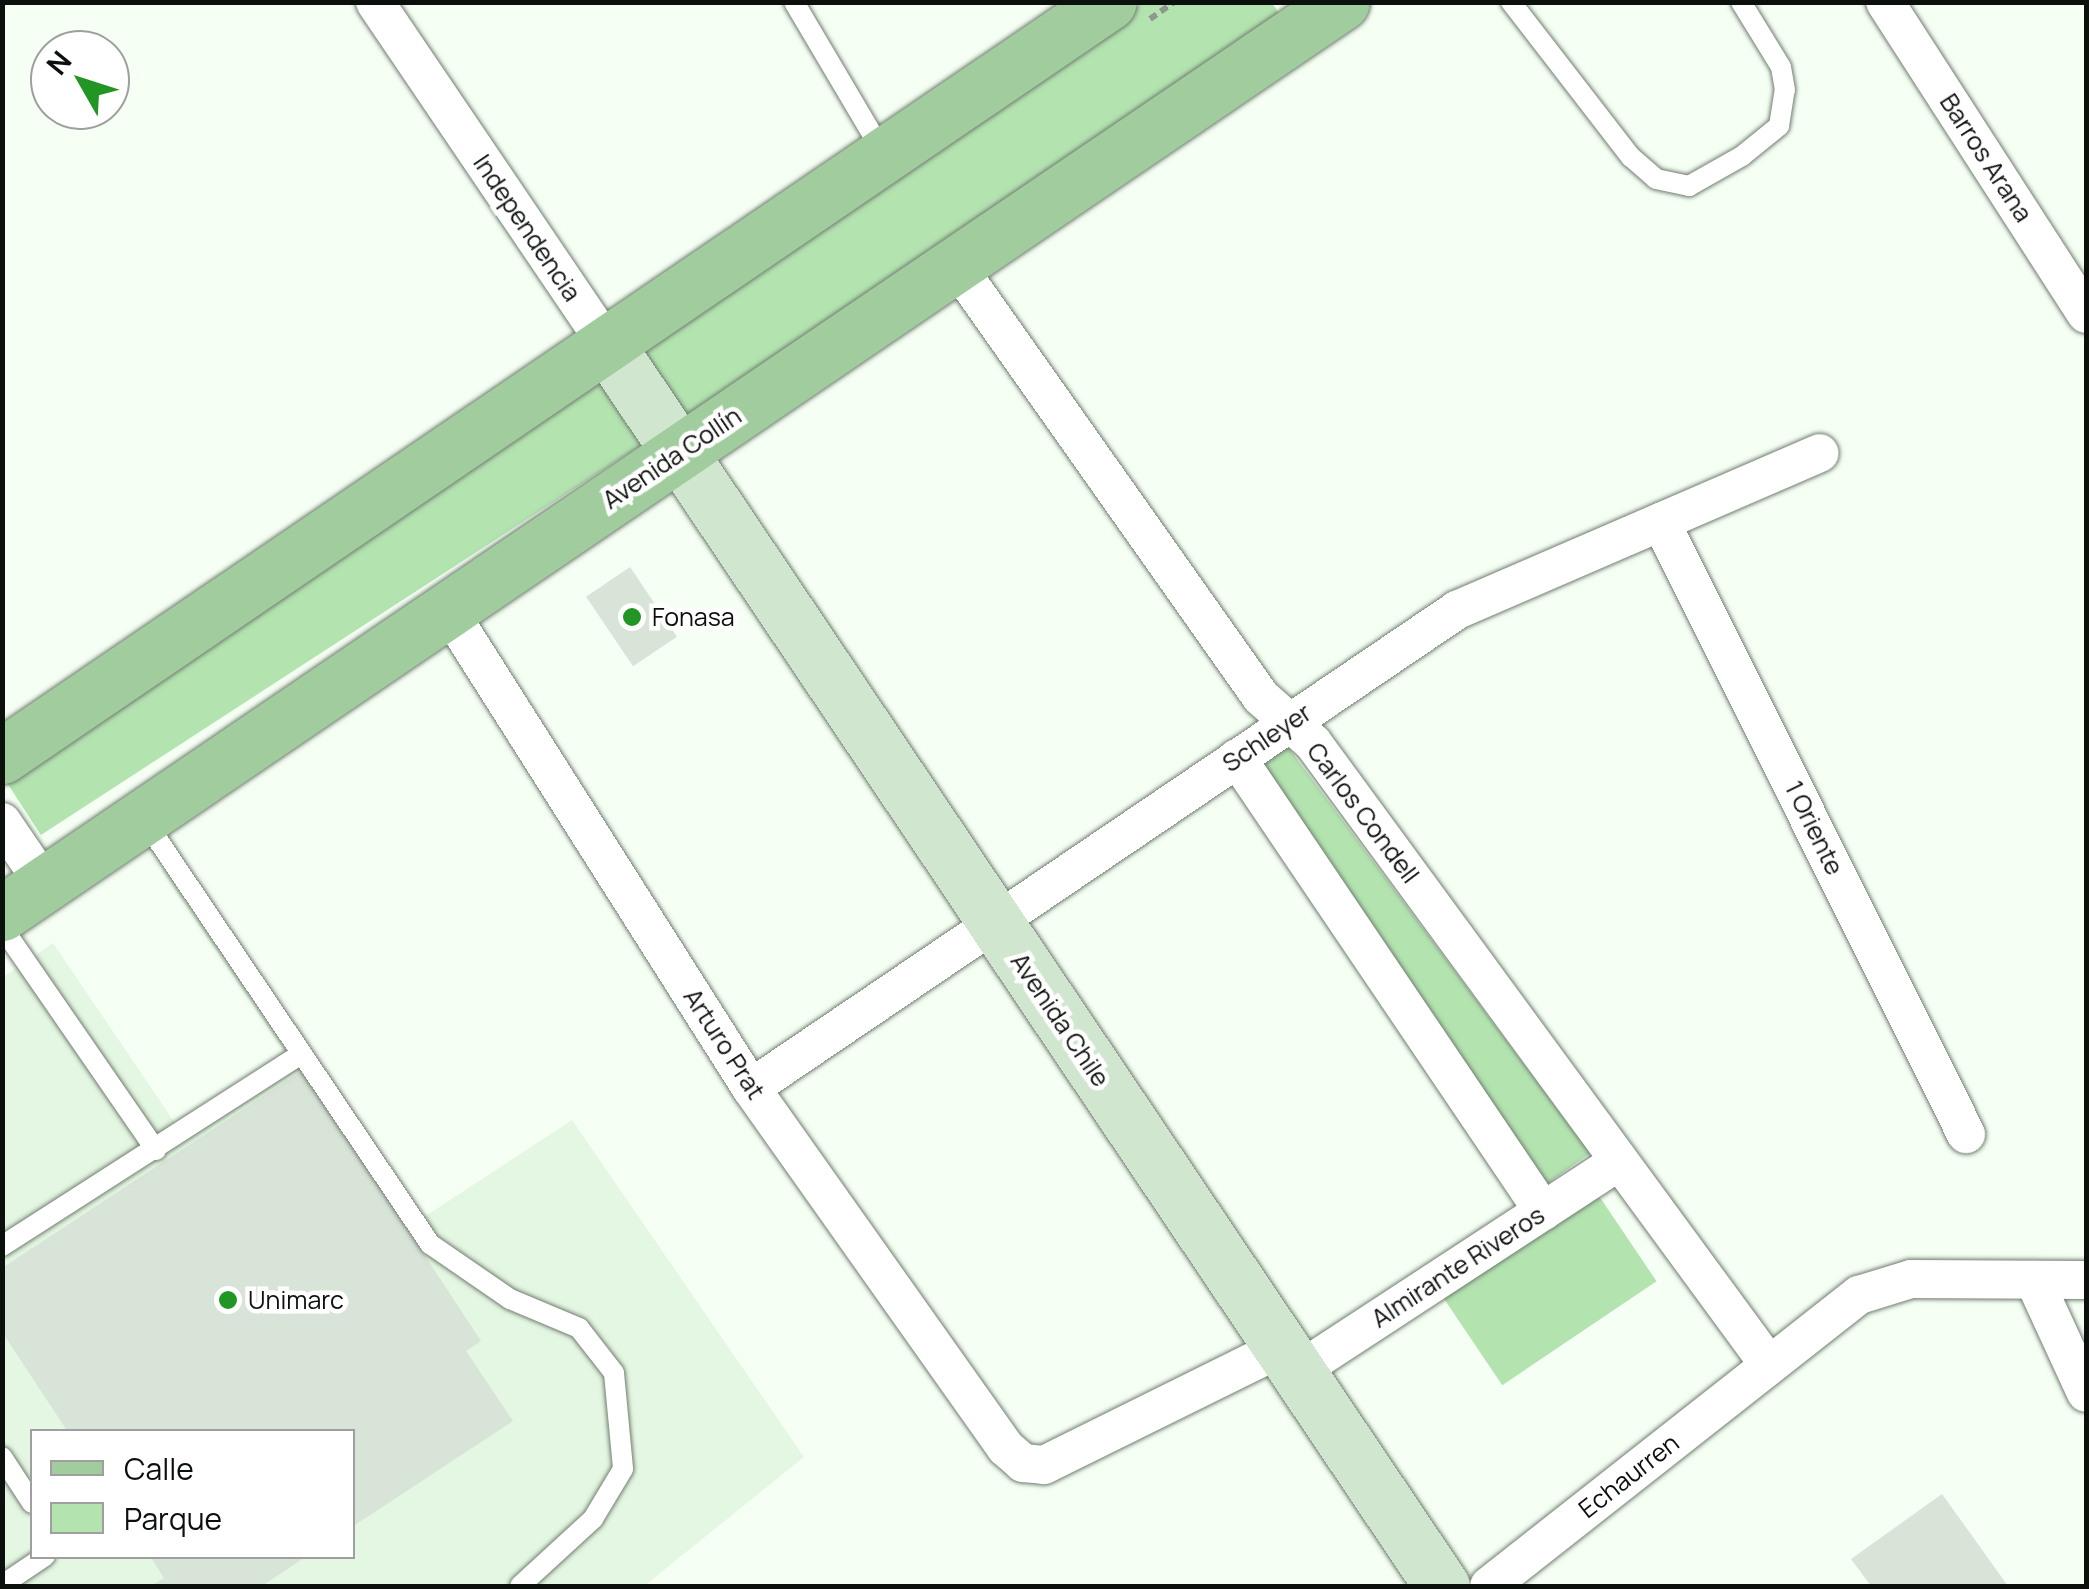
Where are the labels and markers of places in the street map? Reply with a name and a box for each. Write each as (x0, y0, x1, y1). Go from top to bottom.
place label: Fonasa (652, 602, 735, 632)
marker: Fonasa (621, 606, 643, 628)
place label: Unimarc (248, 1285, 344, 1315)
marker: Unimarc (217, 1289, 239, 1311)

